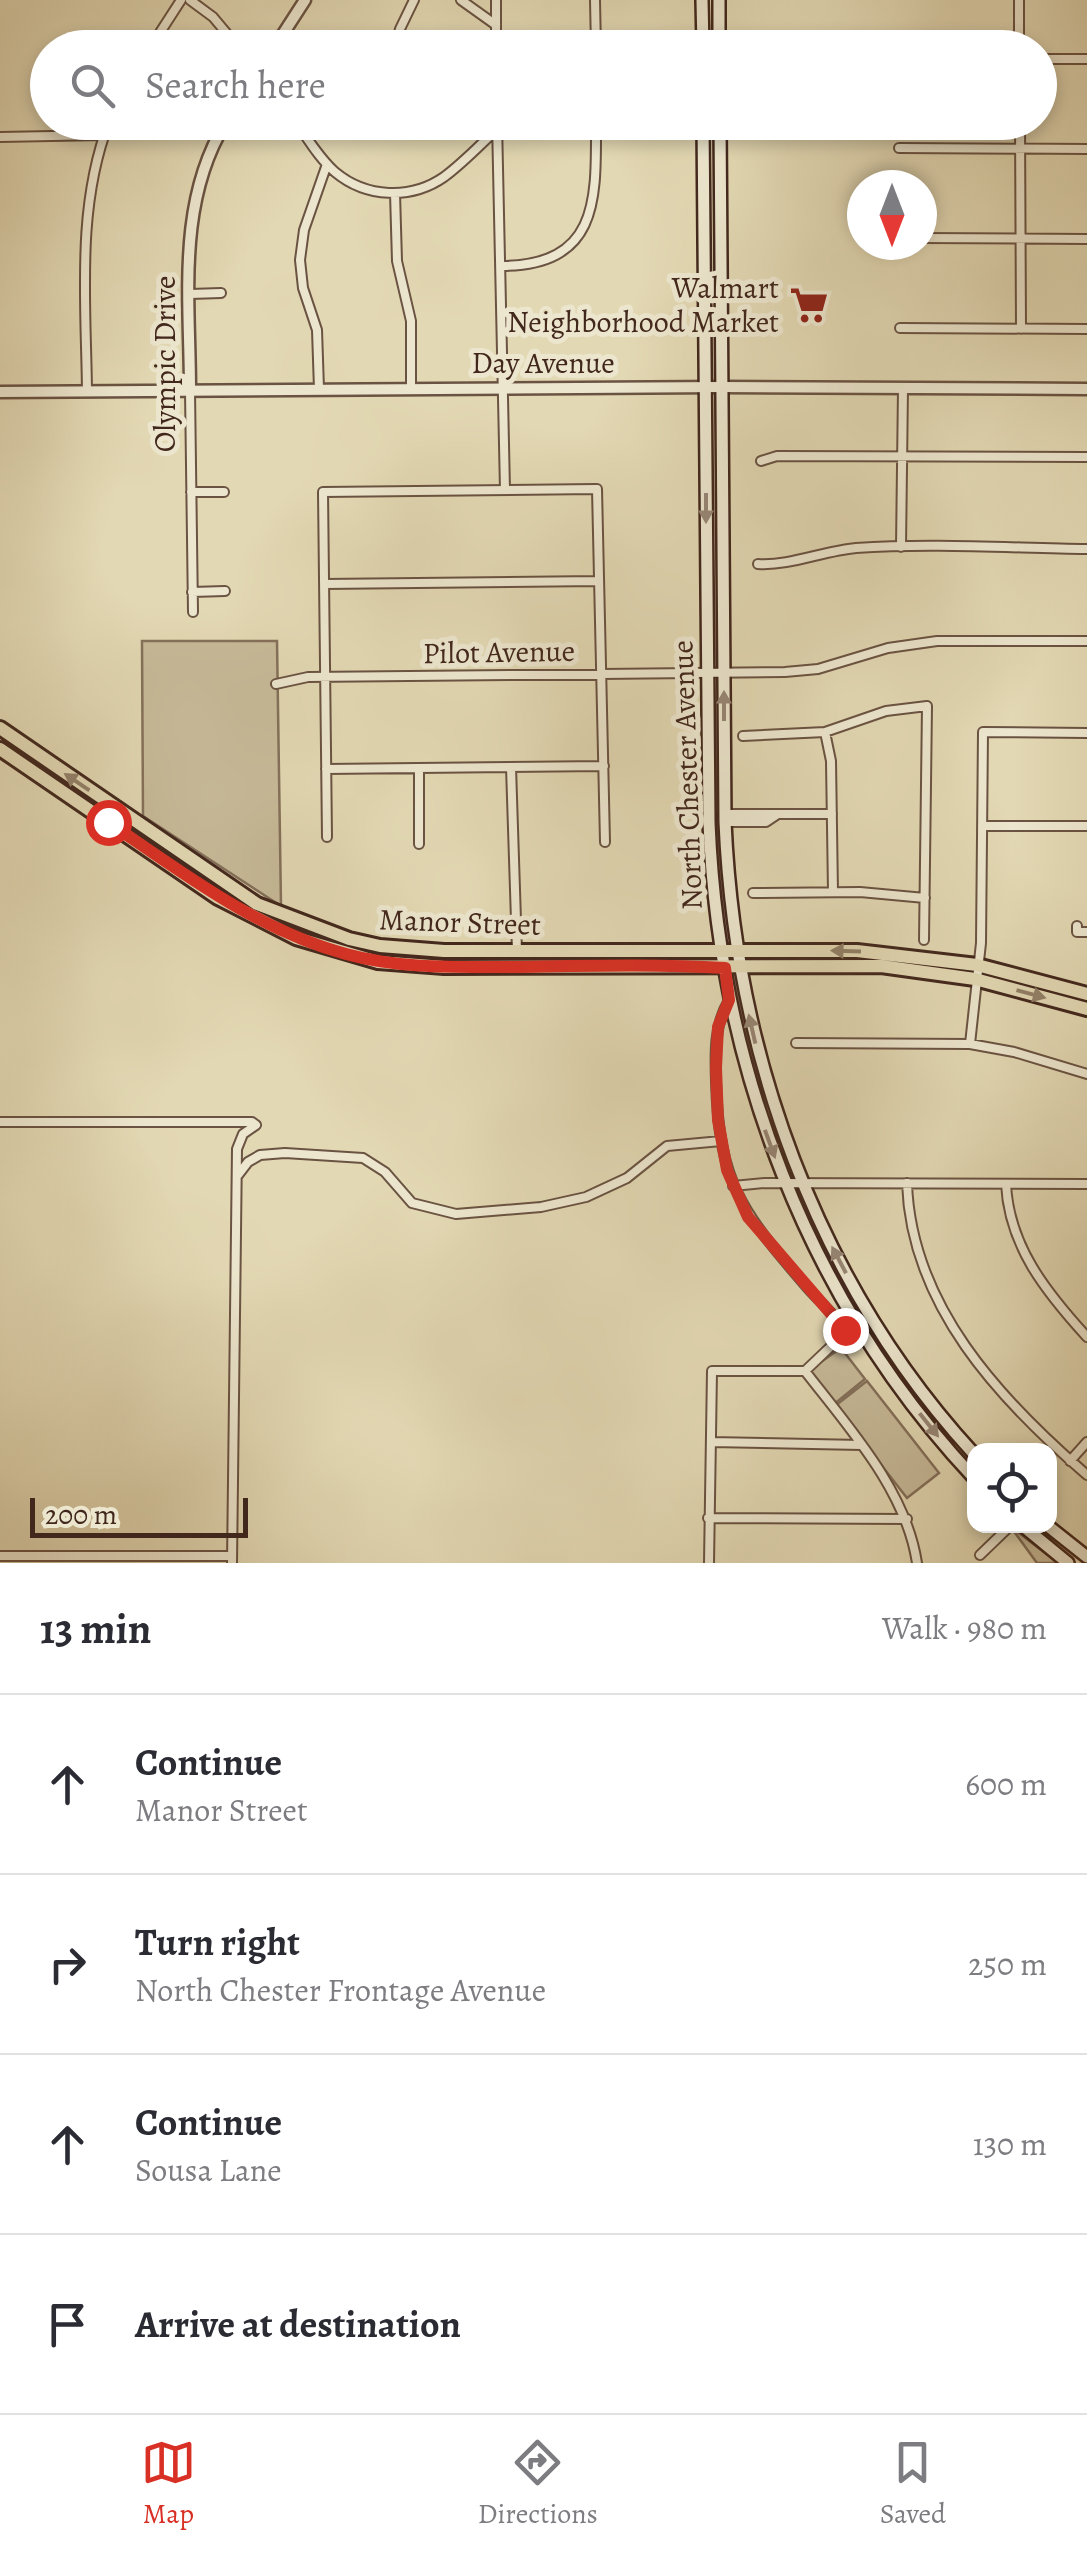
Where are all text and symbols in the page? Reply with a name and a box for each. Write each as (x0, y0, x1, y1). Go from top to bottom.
search box (30, 30, 1057, 140)
icon: search (65, 58, 120, 113)
text: Search here (145, 59, 326, 111)
north arrow (847, 170, 937, 260)
place label: Walmart Neighborhood Market (507, 268, 779, 342)
street label: Olympic Drive (145, 276, 185, 452)
supermarket icon: Walmart Neighborhood Market (788, 284, 830, 326)
street label: Day Avenue (471, 343, 615, 383)
one-way arrow (698, 492, 714, 524)
street label: Pilot Avenue (423, 631, 575, 673)
street label: North Chester Avenue (662, 640, 712, 910)
one-way arrow (716, 689, 732, 721)
one-way arrow (63, 774, 90, 792)
route start (86, 800, 132, 846)
street label: Manor Street (379, 899, 542, 945)
one-way arrow (829, 942, 861, 958)
one-way arrow (1016, 986, 1047, 1002)
one-way arrow (744, 1013, 759, 1044)
one-way arrow (763, 1129, 778, 1159)
one-way arrow (831, 1245, 848, 1274)
route end (823, 1308, 869, 1354)
one-way arrow (918, 1413, 939, 1438)
map controls (967, 1443, 1057, 1533)
button: locate (967, 1443, 1057, 1533)
scale bar (30, 1493, 248, 1538)
text: 200 m (45, 1496, 117, 1534)
text: 13 min (40, 1600, 151, 1657)
text: Walk · 980 m (882, 1606, 1047, 1650)
text: Continue (135, 1736, 282, 1788)
icon: ahead (40, 1757, 95, 1812)
text: 600 m (965, 1762, 1047, 1806)
text: Manor Street (135, 1788, 307, 1832)
text: Turn right (135, 1916, 300, 1968)
icon: right (40, 1937, 95, 1992)
text: 250 m (968, 1942, 1047, 1986)
text: North Chester Frontage Avenue (135, 1968, 546, 2012)
text: Continue (135, 2096, 282, 2148)
icon: ahead (40, 2117, 95, 2172)
text: 130 m (973, 2122, 1047, 2166)
text: Sousa Lane (135, 2148, 282, 2192)
icon: arrive (40, 2297, 95, 2352)
text: Arrive at destination (135, 2298, 461, 2350)
tab: Map (141, 2435, 196, 2533)
tab: Directions (478, 2435, 598, 2533)
tab: Saved (880, 2435, 946, 2533)

